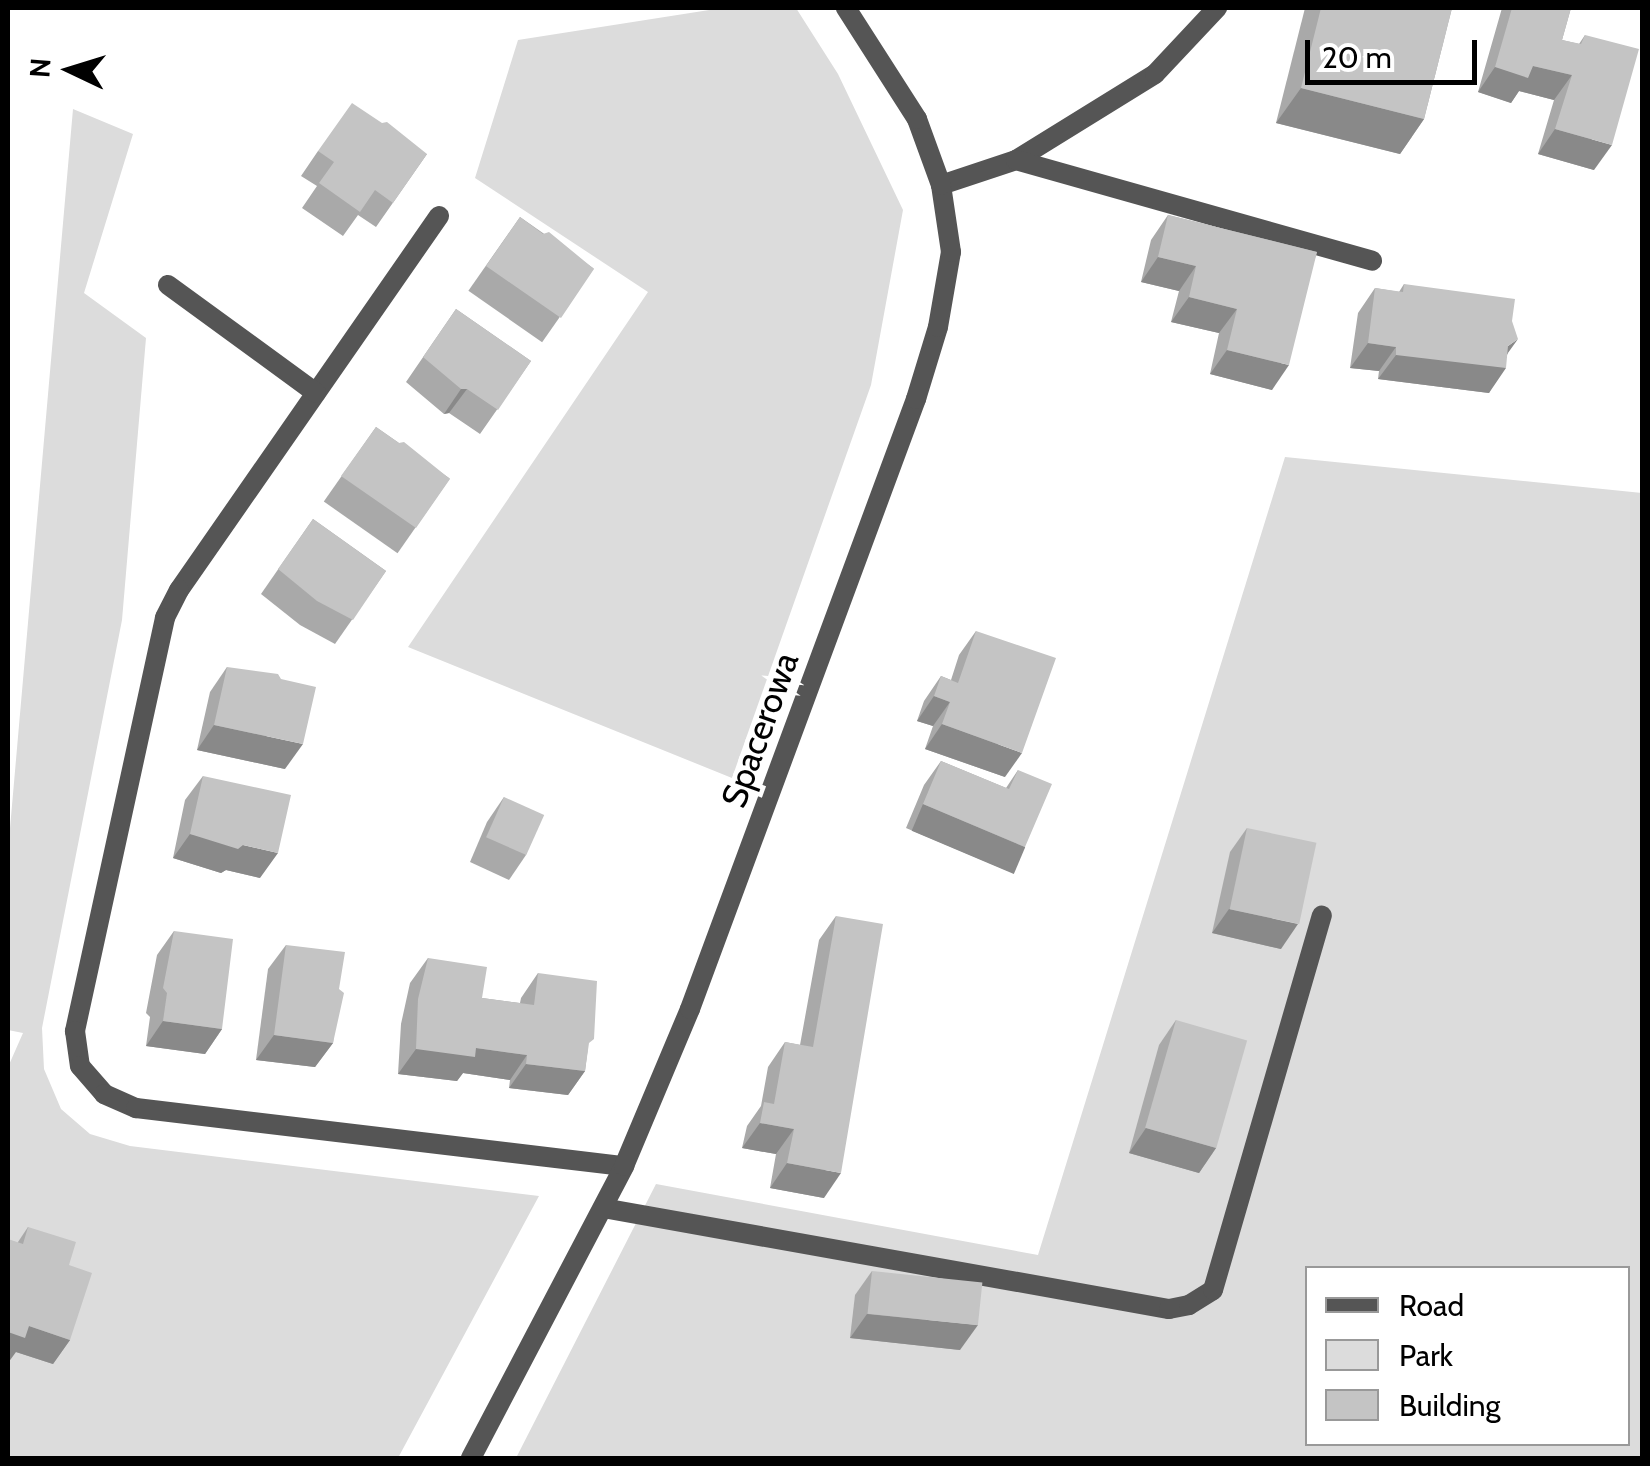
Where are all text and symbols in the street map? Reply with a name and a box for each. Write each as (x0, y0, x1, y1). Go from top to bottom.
north arrow (20, 20, 120, 120)
scale bar (1310, 20, 1482, 82)
text: 20 m (1322, 39, 1392, 76)
text: N (22, 57, 58, 79)
street label: Spacerowa (713, 647, 807, 813)
legend (1305, 1266, 1630, 1446)
text: Road (1399, 1287, 1464, 1324)
text: Park (1399, 1337, 1453, 1374)
text: Building (1399, 1387, 1501, 1424)

